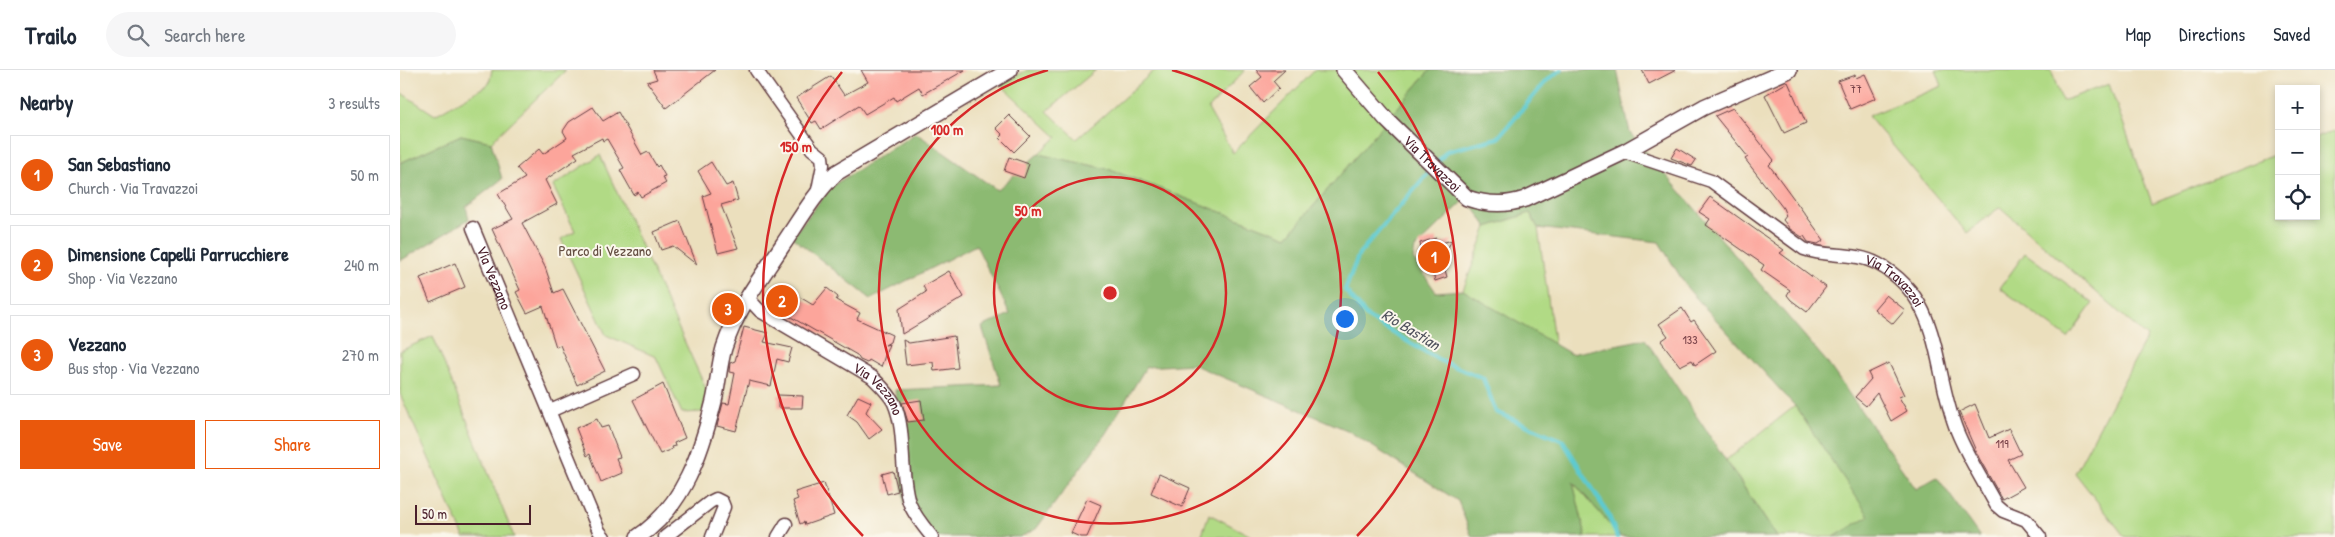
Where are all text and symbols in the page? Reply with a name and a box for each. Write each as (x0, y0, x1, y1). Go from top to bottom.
search box (106, 12, 456, 57)
text: Trailo (25, 19, 76, 51)
icon: search (124, 21, 152, 49)
text: Search here (164, 22, 246, 48)
text: Map (2126, 22, 2151, 47)
text: Directions (2179, 22, 2245, 47)
text: Saved (2273, 22, 2310, 47)
house number: 77 (1850, 80, 1862, 97)
map controls (2275, 85, 2320, 220)
button: + (2275, 85, 2320, 130)
text: Nearby (20, 88, 73, 117)
text: 3 results (328, 92, 380, 114)
text: 100 m (931, 119, 963, 140)
street label: Via Travazzoi (1399, 130, 1466, 197)
button: − (2275, 130, 2320, 175)
text: 150 m (780, 136, 812, 157)
text: San Sebastiano (68, 151, 171, 177)
text: 1 (34, 164, 40, 186)
text: 50 m (351, 164, 379, 186)
button: locate (2275, 175, 2320, 220)
text: Church · Via Travazzoi (68, 177, 198, 199)
text: 50 m (1015, 200, 1041, 221)
pin: 1 (1418, 238, 1450, 276)
park label: Parco di Vezzano (559, 240, 651, 261)
text: Dimensione Capelli Parrucchiere (68, 241, 289, 267)
street label: Via Vezzano (472, 243, 517, 313)
street label: Via Travazzoi (1862, 248, 1930, 311)
text: 2 (33, 254, 41, 276)
text: 240 m (344, 254, 379, 276)
text: Shop · Via Vezzano (68, 267, 177, 289)
pin: 2 (766, 282, 798, 320)
centre of rings (1101, 284, 1119, 302)
pin: 3 (712, 290, 744, 328)
water label: Rio Bastian (1378, 303, 1446, 356)
your location (1332, 306, 1358, 332)
text: Vezzano (68, 331, 126, 357)
house number: 133 (1682, 331, 1698, 348)
text: 3 (33, 344, 41, 366)
text: 270 m (342, 344, 379, 366)
text: Bus stop · Via Vezzano (68, 357, 199, 379)
street label: Via Vezzano (849, 357, 909, 417)
button: Save (20, 420, 195, 469)
button: Share (205, 420, 380, 469)
house number: 119 (1995, 435, 2009, 452)
scale bar (415, 502, 531, 525)
text: 50 m (422, 504, 447, 523)

